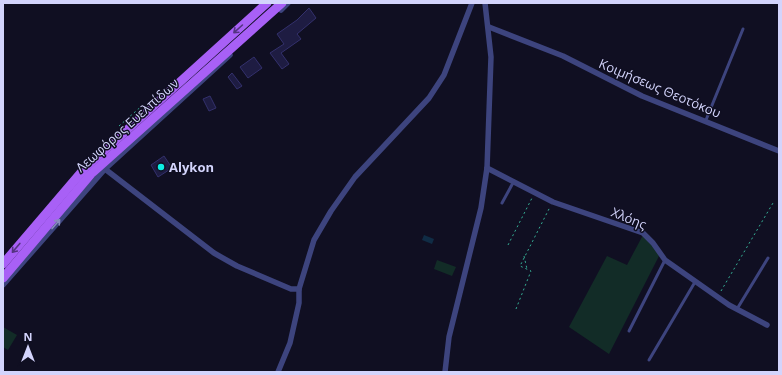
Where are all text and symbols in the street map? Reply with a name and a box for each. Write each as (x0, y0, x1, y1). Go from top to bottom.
one-way arrow (234, 24, 244, 33)
street label: Κοιμήσεως Θεοτόκου (596, 54, 724, 122)
street label: Λεωφόρος Ευελπίδων (72, 74, 182, 176)
place label: Alykon (169, 158, 214, 176)
marker: Alykon (156, 162, 166, 172)
street label: Χλόης (609, 203, 649, 233)
one-way arrow (51, 219, 61, 229)
one-way arrow (12, 242, 21, 253)
north arrow (8, 327, 48, 367)
text: N (24, 329, 32, 344)

